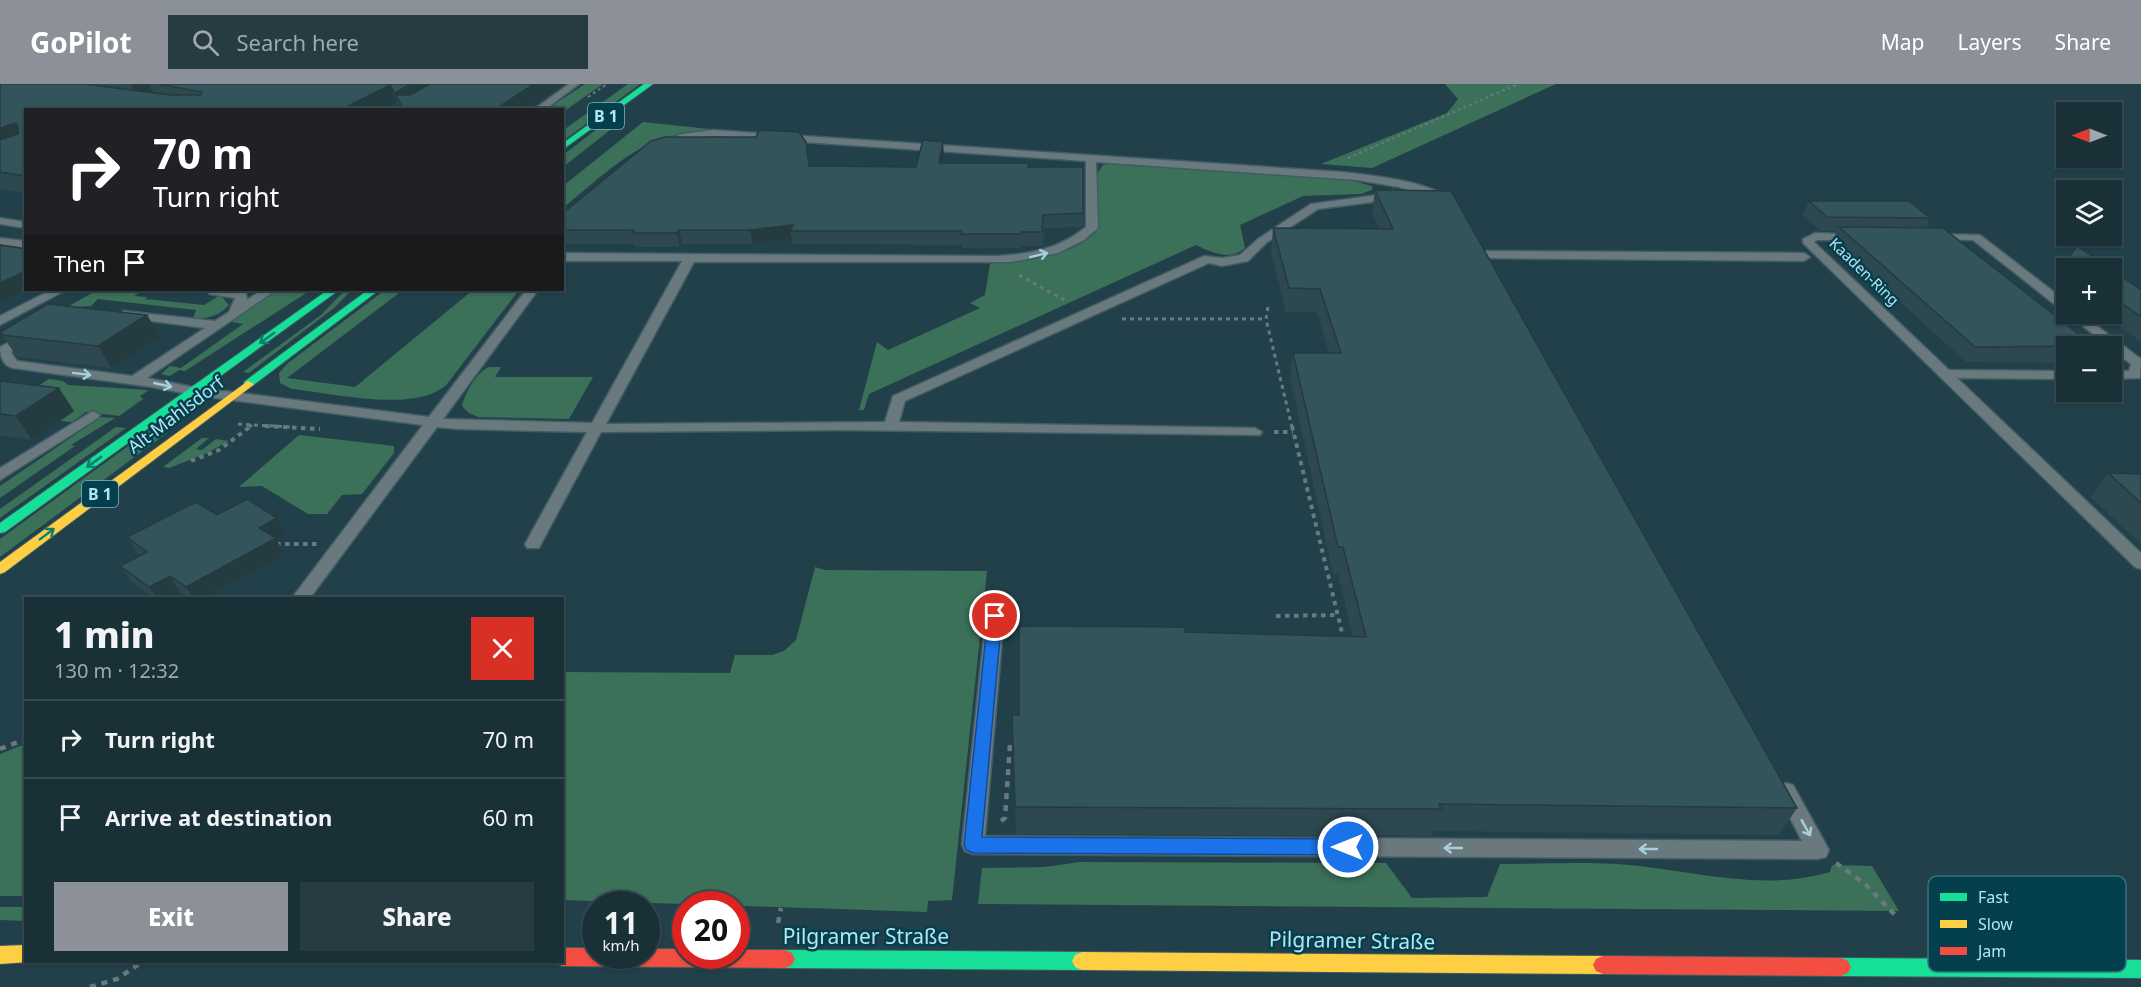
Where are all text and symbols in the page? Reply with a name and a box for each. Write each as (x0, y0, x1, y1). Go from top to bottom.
search box (168, 15, 588, 69)
text: GoPilot (30, 23, 132, 61)
icon: search (189, 26, 222, 59)
text: Search here (237, 27, 359, 57)
text: Map (1881, 28, 1925, 56)
text: Layers (1958, 28, 2022, 56)
text: Share (2055, 28, 2111, 56)
north arrow (2056, 102, 2122, 168)
map controls (2056, 102, 2122, 402)
road number: B 1 (588, 103, 624, 129)
text: 70 m (153, 124, 253, 181)
icon: right (54, 132, 132, 210)
text: Turn right (153, 178, 279, 215)
button: layers (2056, 180, 2122, 246)
street label: Kaaden-Ring (1826, 233, 1904, 310)
icon: arrive (118, 246, 151, 279)
text: Then (54, 248, 106, 278)
one-way arrow (1029, 248, 1048, 260)
button: + (2056, 258, 2122, 324)
one-way arrow (259, 332, 275, 344)
button: − (2056, 336, 2122, 402)
one-way arrow (71, 369, 91, 380)
street label: Alt-Mahlsdorf (122, 370, 229, 458)
one-way arrow (154, 380, 173, 392)
one-way arrow (86, 456, 102, 468)
road number: B 1 (82, 481, 118, 507)
one-way arrow (38, 528, 54, 540)
pin (969, 590, 1020, 641)
icon: arrive (978, 599, 1011, 632)
text: 1 min (54, 610, 155, 659)
button: close (471, 617, 534, 680)
text: 130 m · 12:32 (54, 657, 179, 684)
icon: right (54, 723, 87, 756)
text: Turn right (105, 724, 215, 754)
text: 70 m (483, 724, 534, 754)
icon: arrive (54, 801, 87, 834)
text: Arrive at destination (105, 802, 332, 832)
text: 60 m (483, 802, 534, 832)
position arrow (1316, 815, 1380, 879)
one-way arrow (1800, 819, 1812, 836)
one-way arrow (1443, 842, 1463, 854)
one-way arrow (1638, 843, 1658, 855)
legend (1928, 876, 2126, 972)
button: Exit (54, 882, 288, 951)
button: Share (300, 882, 534, 951)
text: Fast (1978, 886, 2009, 908)
speed limit sign: 20 (672, 891, 750, 969)
text: 11 (604, 902, 638, 943)
text: Slow (1978, 913, 2013, 935)
street label: Pilgramer Straße (783, 922, 949, 950)
street label: Pilgramer Straße (1269, 925, 1435, 955)
text: km/h (603, 935, 639, 955)
text: Jam (1976, 940, 2006, 962)

